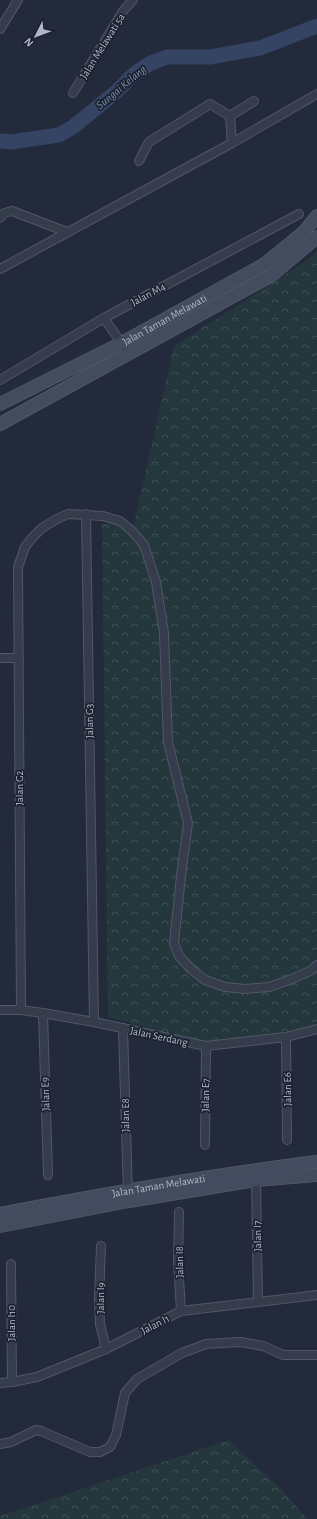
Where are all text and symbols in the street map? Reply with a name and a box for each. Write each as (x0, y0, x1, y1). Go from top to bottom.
street label: Jalan Melawati 5a (78, 12, 127, 81)
north arrow (16, 16, 56, 56)
text: N (22, 36, 36, 49)
water label: Sungai Kelang (94, 63, 148, 111)
street label: Jalan M4 (129, 281, 167, 308)
street label: Jalan Taman Melawati (121, 292, 209, 348)
street label: Jalan G3 (84, 703, 95, 738)
street label: Jalan G2 (14, 770, 25, 806)
street label: Jalan Serdang (129, 1025, 189, 1048)
street label: Jalan E6 (282, 1072, 293, 1106)
street label: Jalan E9 (39, 1077, 52, 1111)
street label: Jalan E7 (200, 1078, 211, 1112)
street label: Jalan E8 (120, 1098, 131, 1132)
street label: Jalan Taman Melawati (111, 1173, 206, 1199)
street label: Jalan I7 (252, 1220, 263, 1252)
street label: Jalan I8 (174, 1246, 185, 1278)
street label: Jalan I9 (95, 1282, 106, 1314)
street label: Jalan I10 (6, 1305, 17, 1341)
street label: Jalan I1 (139, 1313, 171, 1336)

